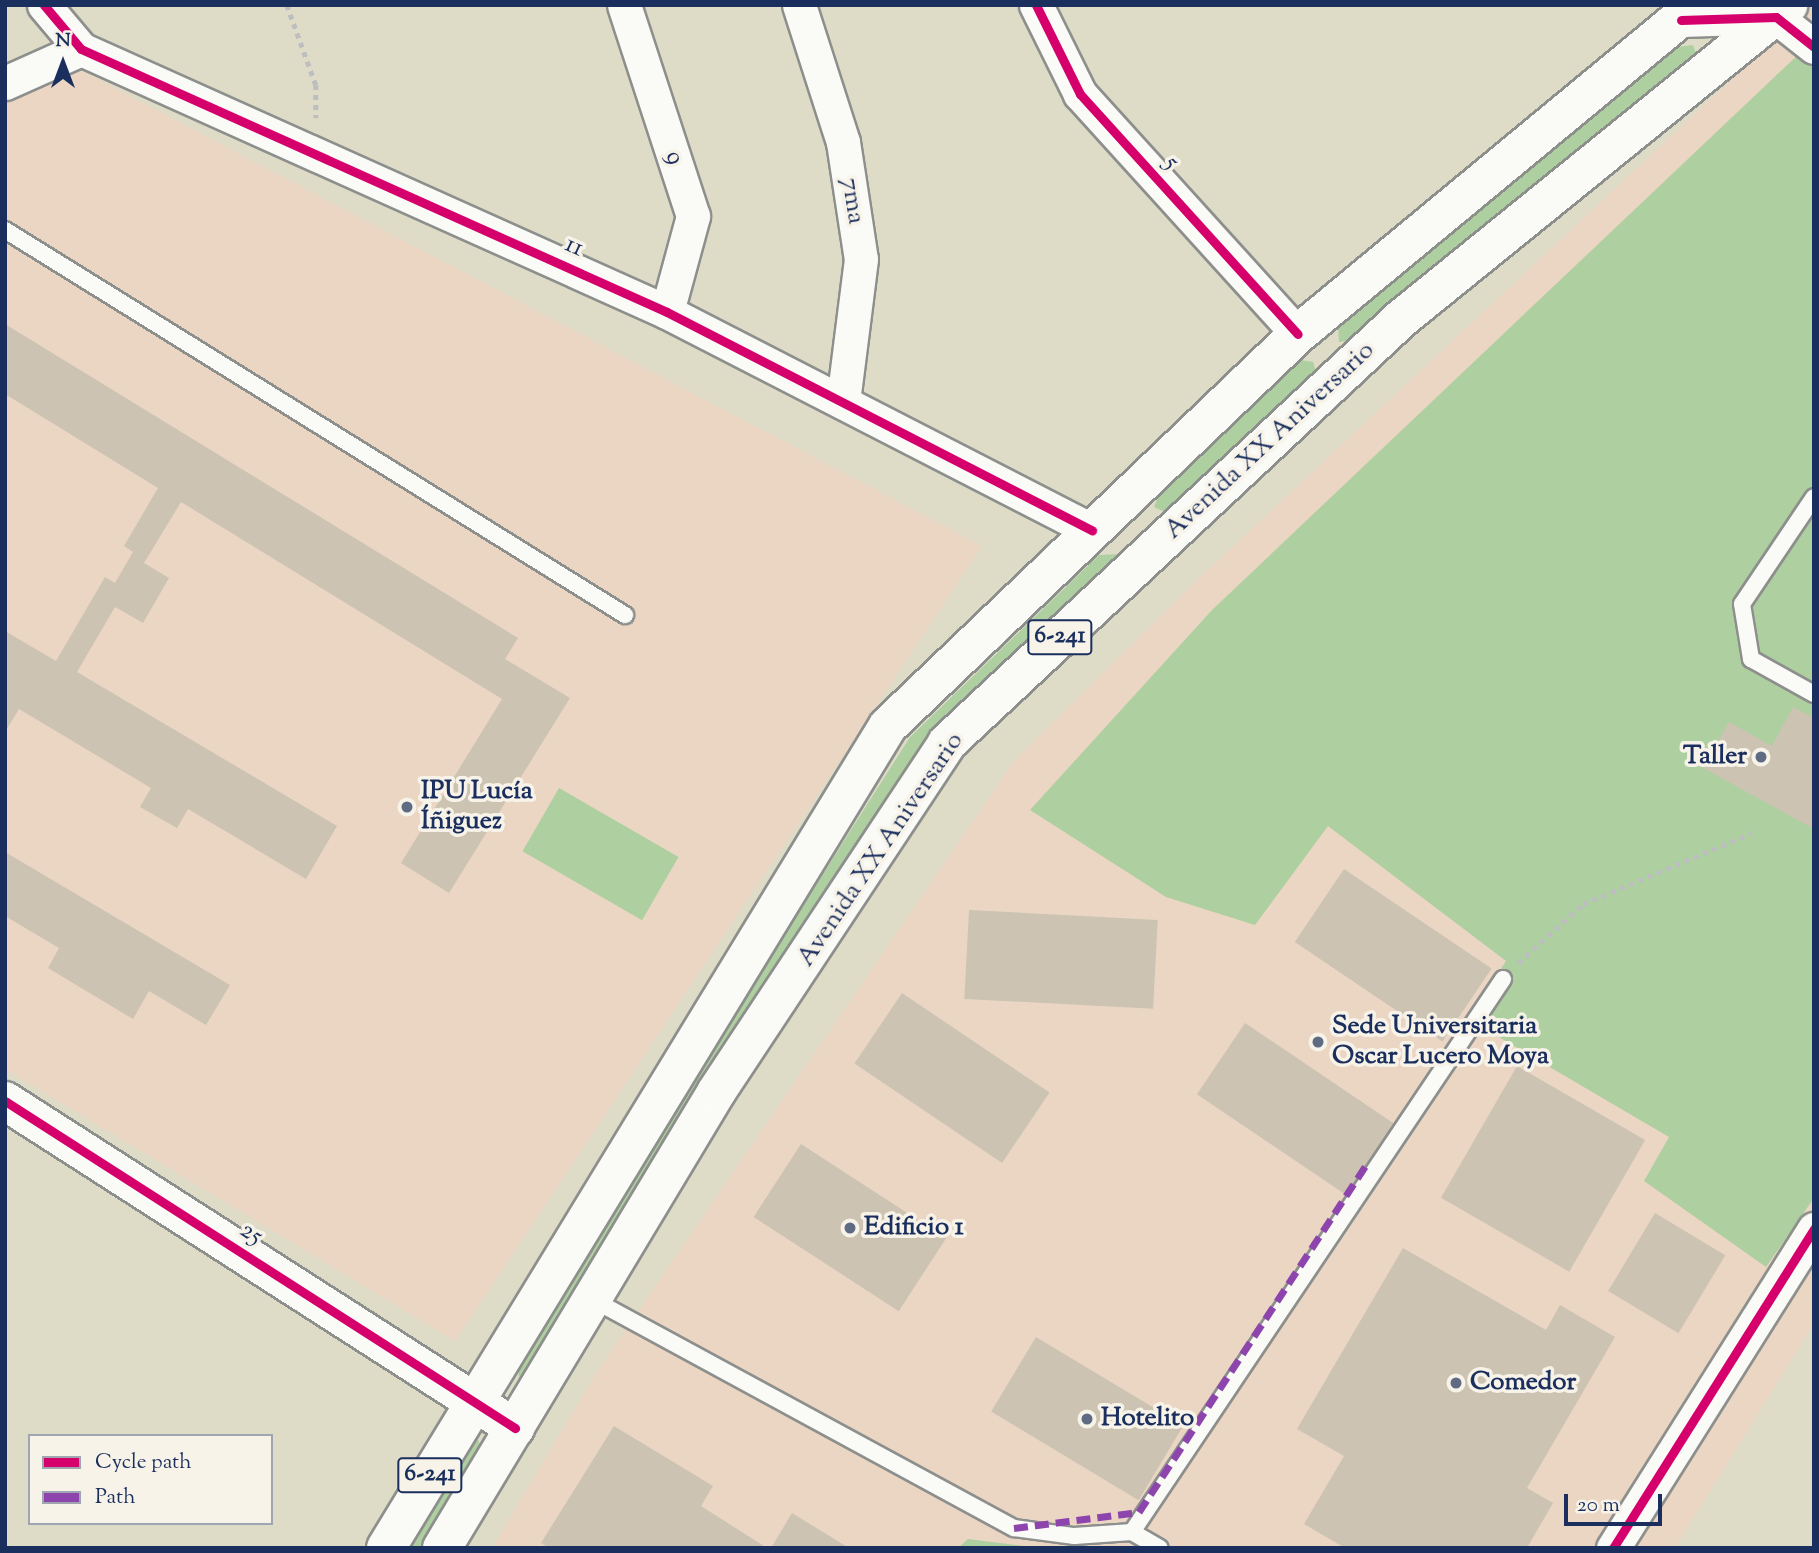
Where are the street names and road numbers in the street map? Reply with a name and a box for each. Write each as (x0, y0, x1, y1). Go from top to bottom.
street label: 9 (657, 147, 691, 169)
street label: 5 (1156, 149, 1186, 177)
street label: 7ma (833, 176, 871, 226)
street label: 11 (560, 229, 588, 265)
street label: Avenida XX Aniversario (1159, 336, 1381, 546)
road number: 6-241 (1027, 616, 1093, 658)
street label: Avenida XX Aniversario (791, 727, 971, 973)
street label: 25 (234, 1215, 268, 1253)
road number: 6-241 (397, 1455, 463, 1496)

